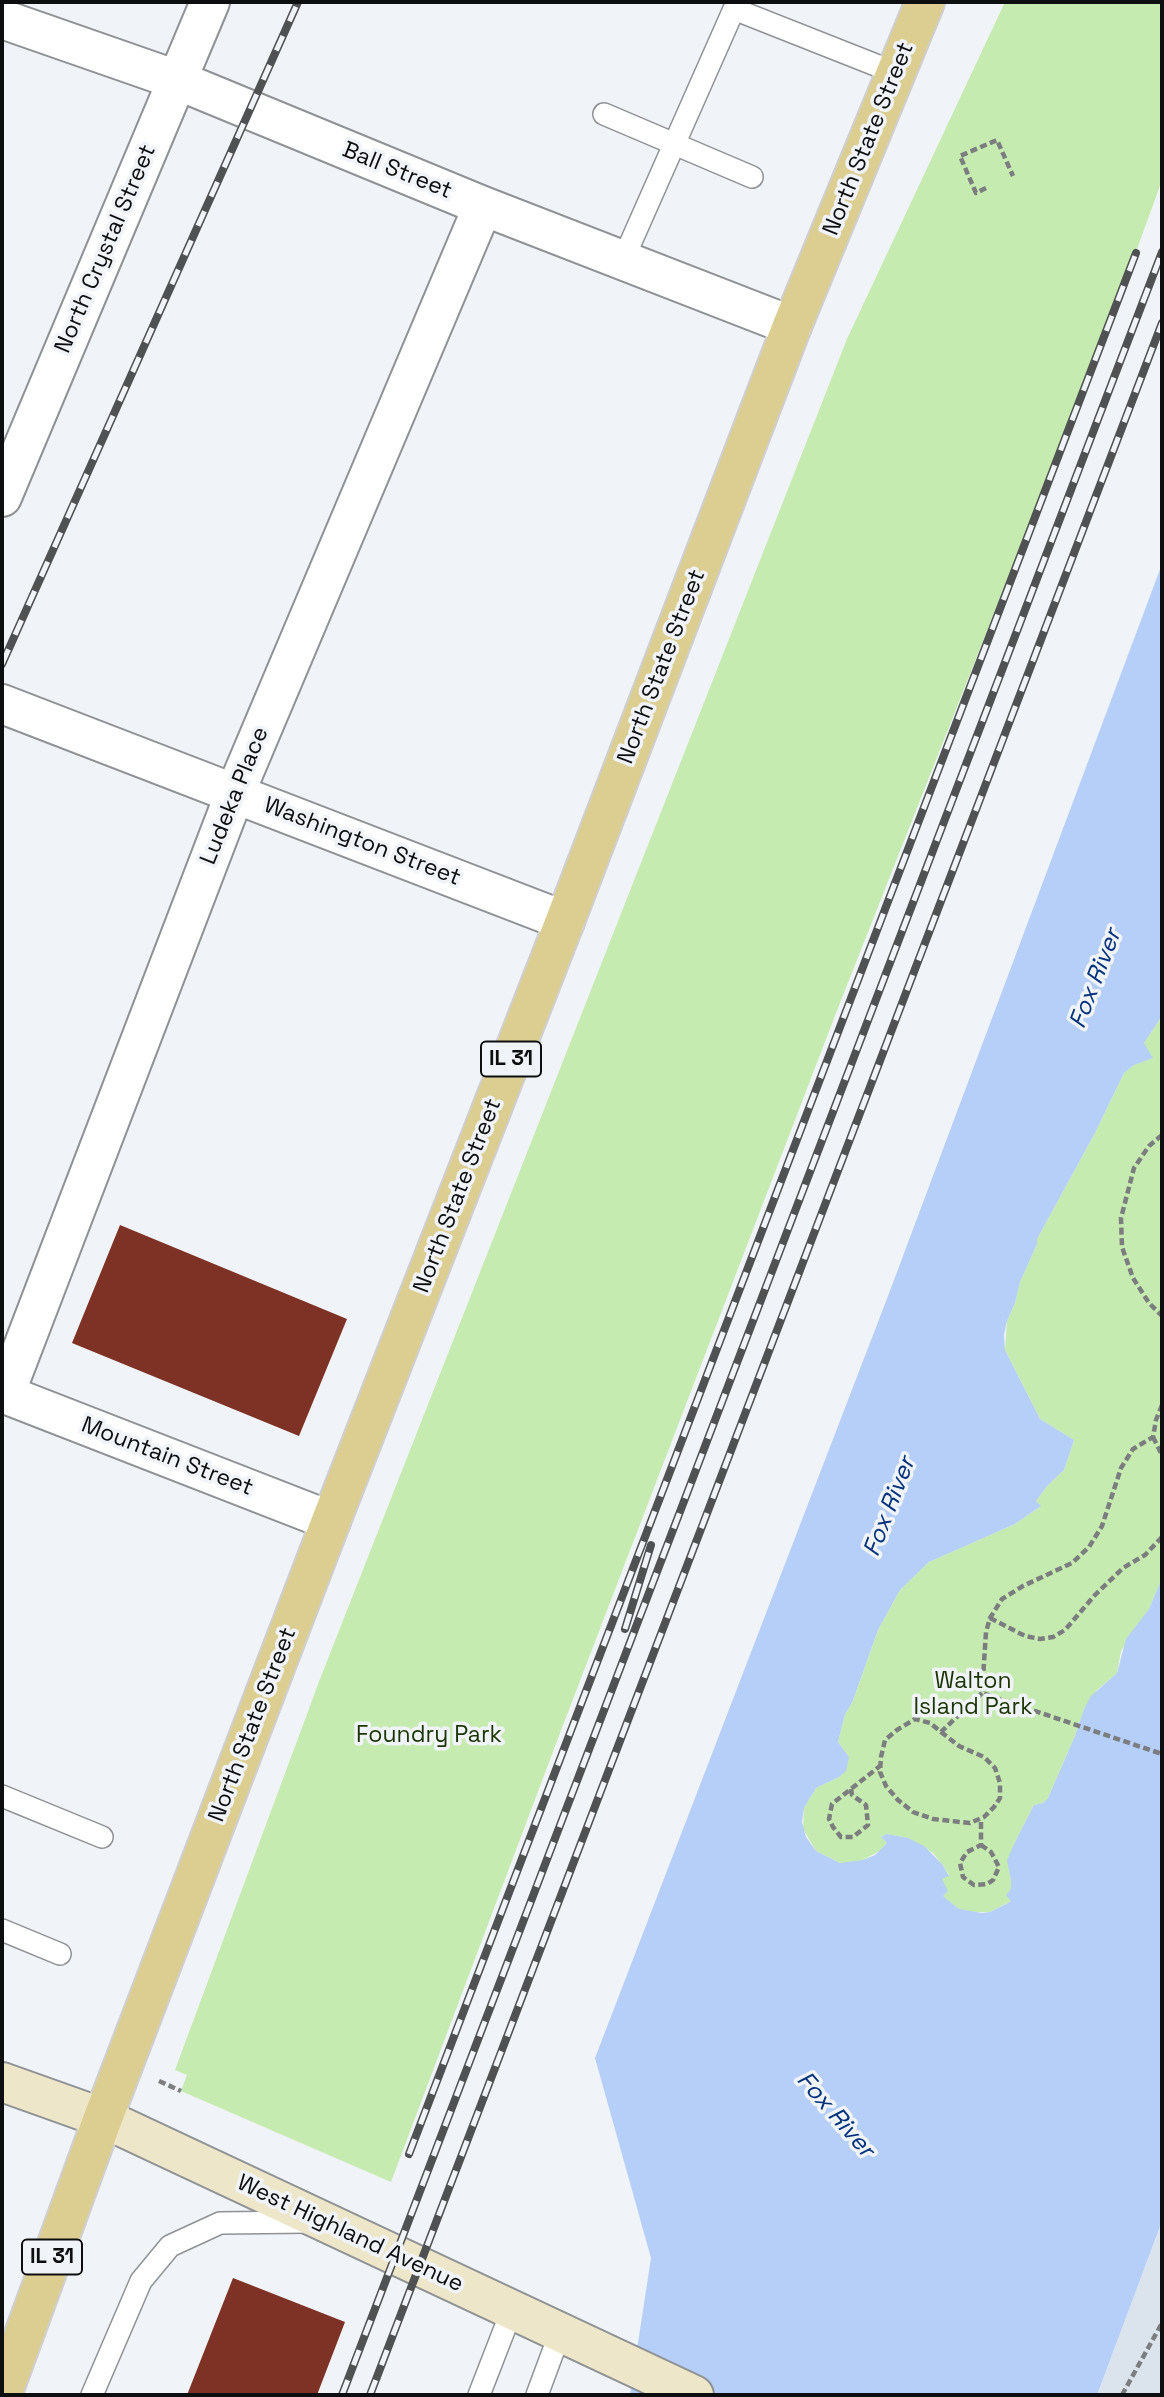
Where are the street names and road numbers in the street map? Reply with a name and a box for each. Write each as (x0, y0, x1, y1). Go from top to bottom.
street label: North State Street (818, 38, 920, 240)
street label: Ball Street (338, 136, 456, 206)
street label: North Crystal Street (50, 141, 162, 357)
street label: North State Street (612, 566, 712, 768)
street label: Ludeka Place (195, 723, 275, 869)
street label: Washington Street (260, 792, 464, 892)
road number: IL 31 (481, 1042, 541, 1076)
street label: North State Street (408, 1095, 508, 1297)
street label: Mountain Street (77, 1412, 257, 1502)
street label: North State Street (203, 1624, 303, 1826)
street label: West Highland Avenue (233, 2169, 467, 2299)
road number: IL 31 (22, 2240, 82, 2274)

